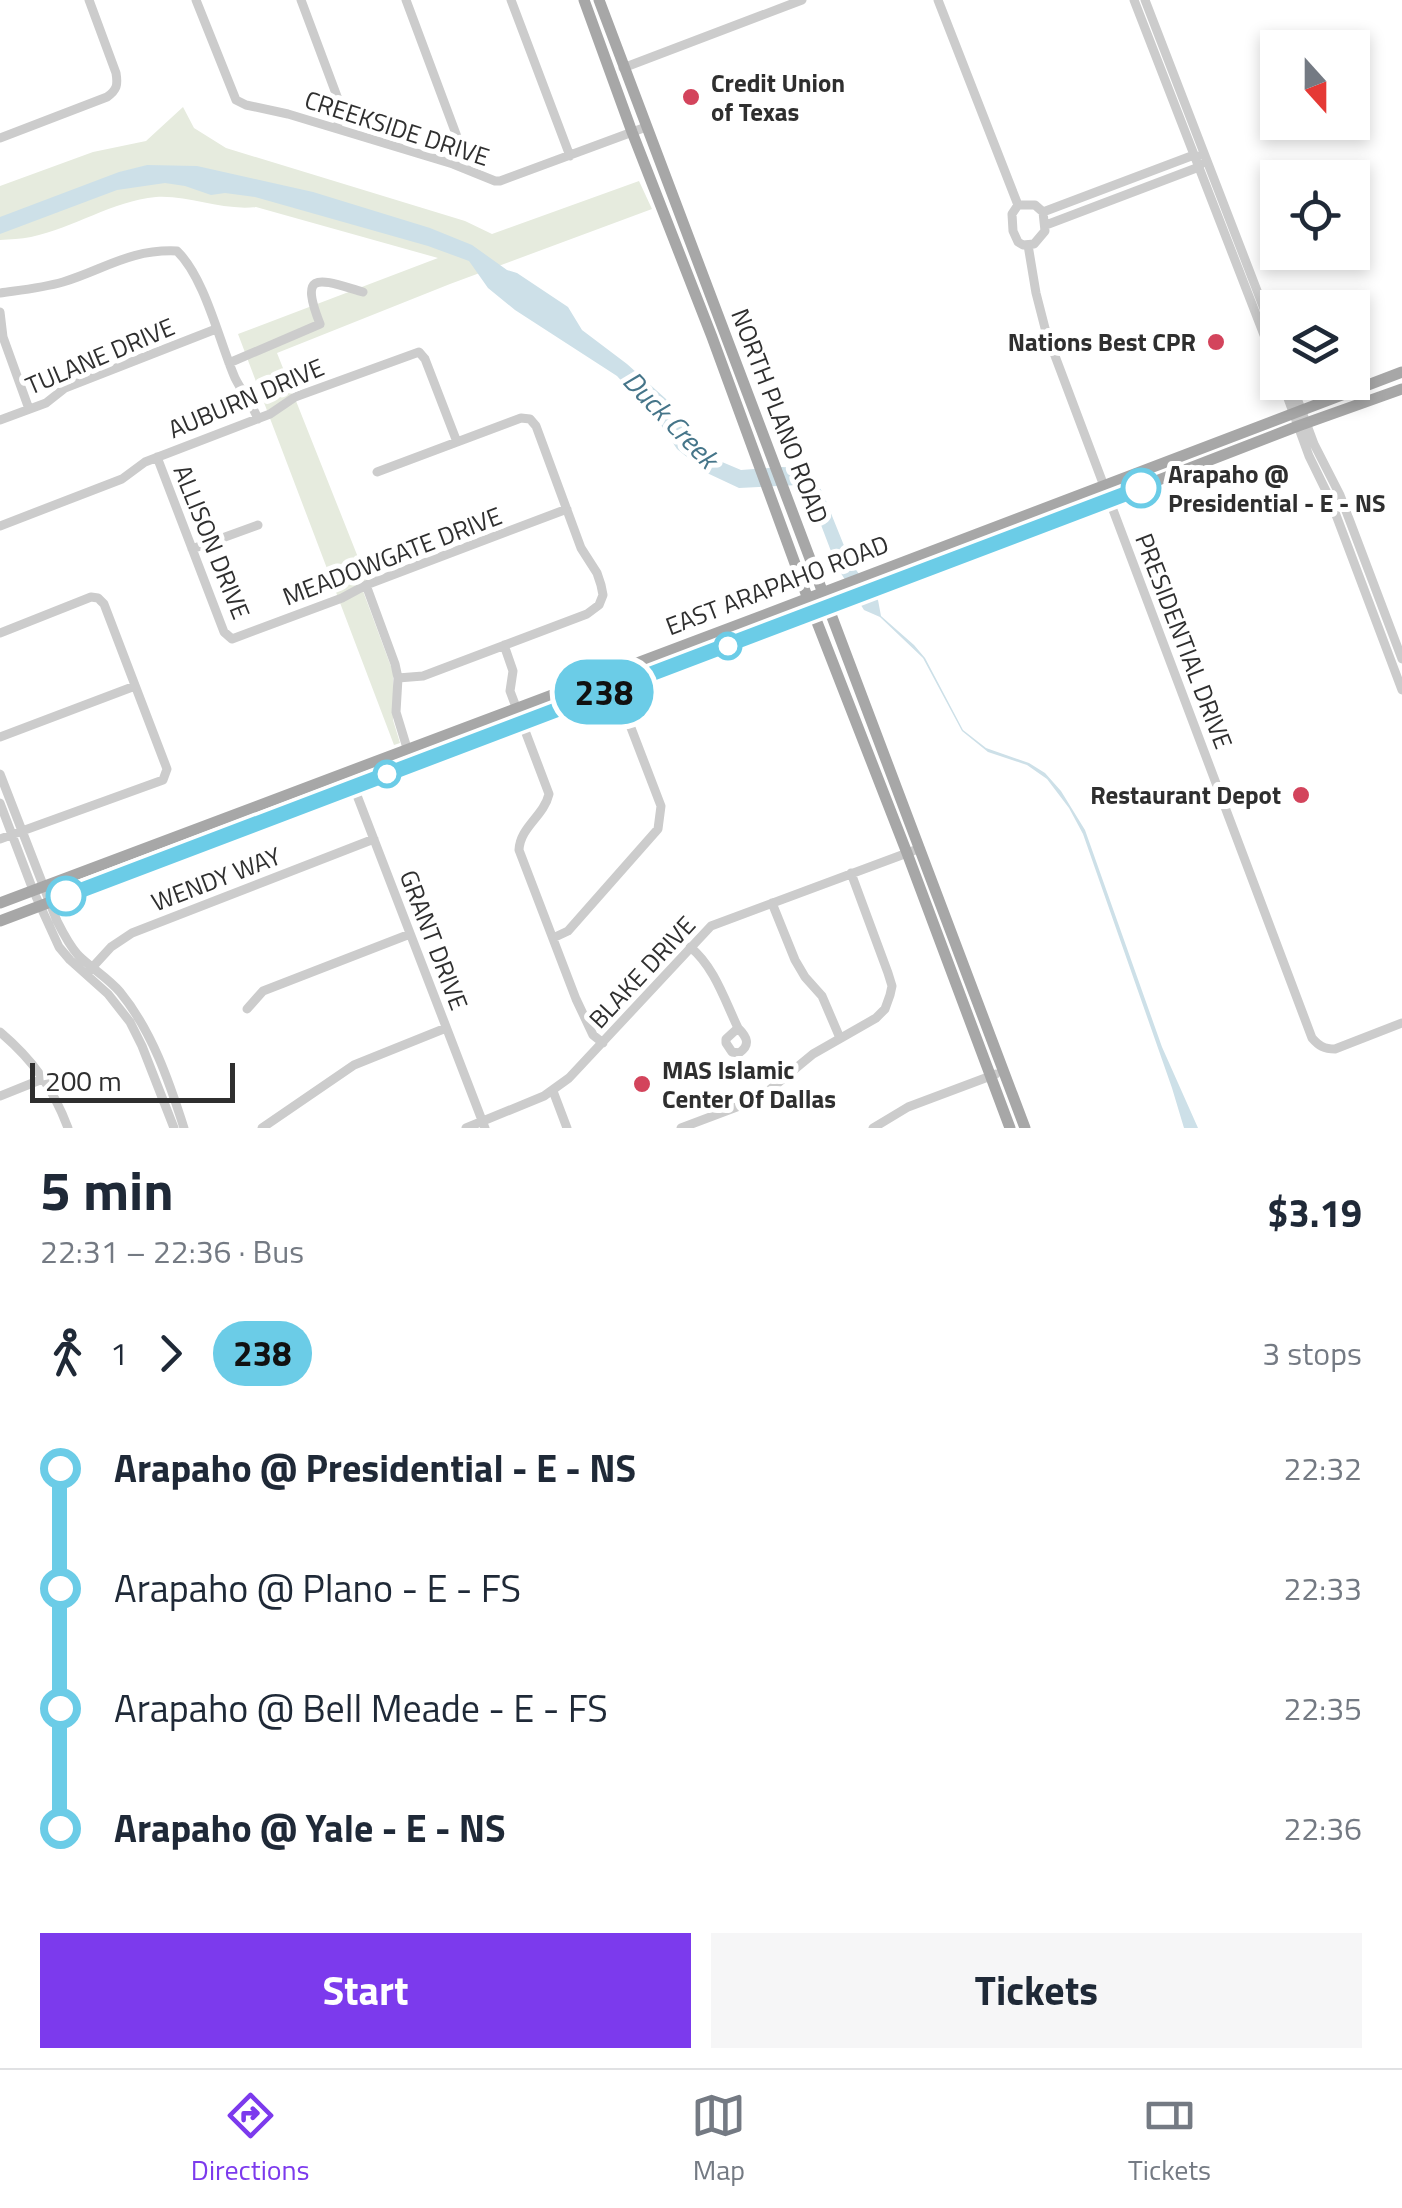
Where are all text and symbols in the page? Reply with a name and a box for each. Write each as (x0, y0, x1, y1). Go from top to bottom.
north arrow (1260, 30, 1370, 140)
map controls (1260, 30, 1370, 400)
place label: Credit Union of Texas (711, 64, 845, 131)
street label: CREEKSIDE DRIVE (300, 80, 494, 176)
marker: Credit Union of Texas (680, 86, 702, 108)
button: locate (1260, 160, 1370, 270)
button: layers (1260, 290, 1370, 400)
street label: NORTH PLANO ROAD (722, 303, 838, 529)
street label: TULANE DRIVE (20, 308, 180, 404)
place label: Nations Best CPR (1008, 323, 1196, 361)
marker: Nations Best CPR (1205, 331, 1227, 353)
street label: AUBURN DRIVE (162, 348, 330, 448)
water label: Duck Creek (613, 360, 731, 480)
place label: Arapaho @ Presidential - E - NS (1168, 455, 1386, 522)
street label: ALLISON DRIVE (164, 459, 260, 625)
marker: Arapaho @ Presidential - E - NS (1122, 469, 1160, 507)
street label: MEADOWGATE DRIVE (277, 497, 507, 615)
street label: EAST ARAPAHO ROAD (660, 525, 894, 645)
street label: PRESIDENTIAL DRIVE (1125, 528, 1243, 754)
unlabelled marker (715, 633, 741, 659)
line badge: 238 (546, 660, 662, 724)
text: 238 (575, 665, 633, 719)
unlabelled marker (374, 761, 400, 787)
place label: Restaurant Depot (1090, 776, 1281, 814)
marker: Restaurant Depot (1290, 784, 1312, 806)
street label: WENDY WAY (146, 837, 287, 921)
street label: GRANT DRIVE (390, 865, 478, 1015)
unlabelled marker (47, 877, 85, 915)
street label: BLAKE DRIVE (580, 907, 704, 1037)
place label: MAS Islamic Center Of Dallas (662, 1051, 836, 1118)
scale bar (30, 1058, 235, 1102)
text: 200 m (45, 1059, 122, 1102)
marker: MAS Islamic Center Of Dallas (631, 1073, 653, 1095)
text: 5 min (40, 1148, 174, 1231)
text: $3.19 (1267, 1184, 1362, 1242)
text: 22:31 – 22:36 · Bus (40, 1227, 304, 1275)
icon: walk (40, 1326, 95, 1381)
icon: forward (143, 1326, 198, 1381)
text: 238 (233, 1326, 292, 1380)
text: 1 (110, 1329, 128, 1377)
text: 3 stops (1262, 1329, 1362, 1377)
text: Arapaho @ Presidential - E - NS (114, 1439, 636, 1497)
text: 22:32 (1283, 1444, 1362, 1492)
text: Arapaho @ Plano - E - FS (114, 1559, 521, 1617)
text: 22:33 (1283, 1564, 1362, 1612)
text: Arapaho @ Bell Meade - E - FS (114, 1679, 608, 1737)
text: 22:35 (1283, 1684, 1362, 1732)
text: Arapaho @ Yale - E - NS (114, 1799, 506, 1857)
text: 22:36 (1283, 1804, 1362, 1852)
button: Start (40, 1933, 691, 2048)
button: Tickets (711, 1933, 1362, 2048)
tab: Directions (191, 2088, 310, 2191)
tab: Map (691, 2088, 746, 2191)
tab: Tickets (1128, 2088, 1211, 2191)

